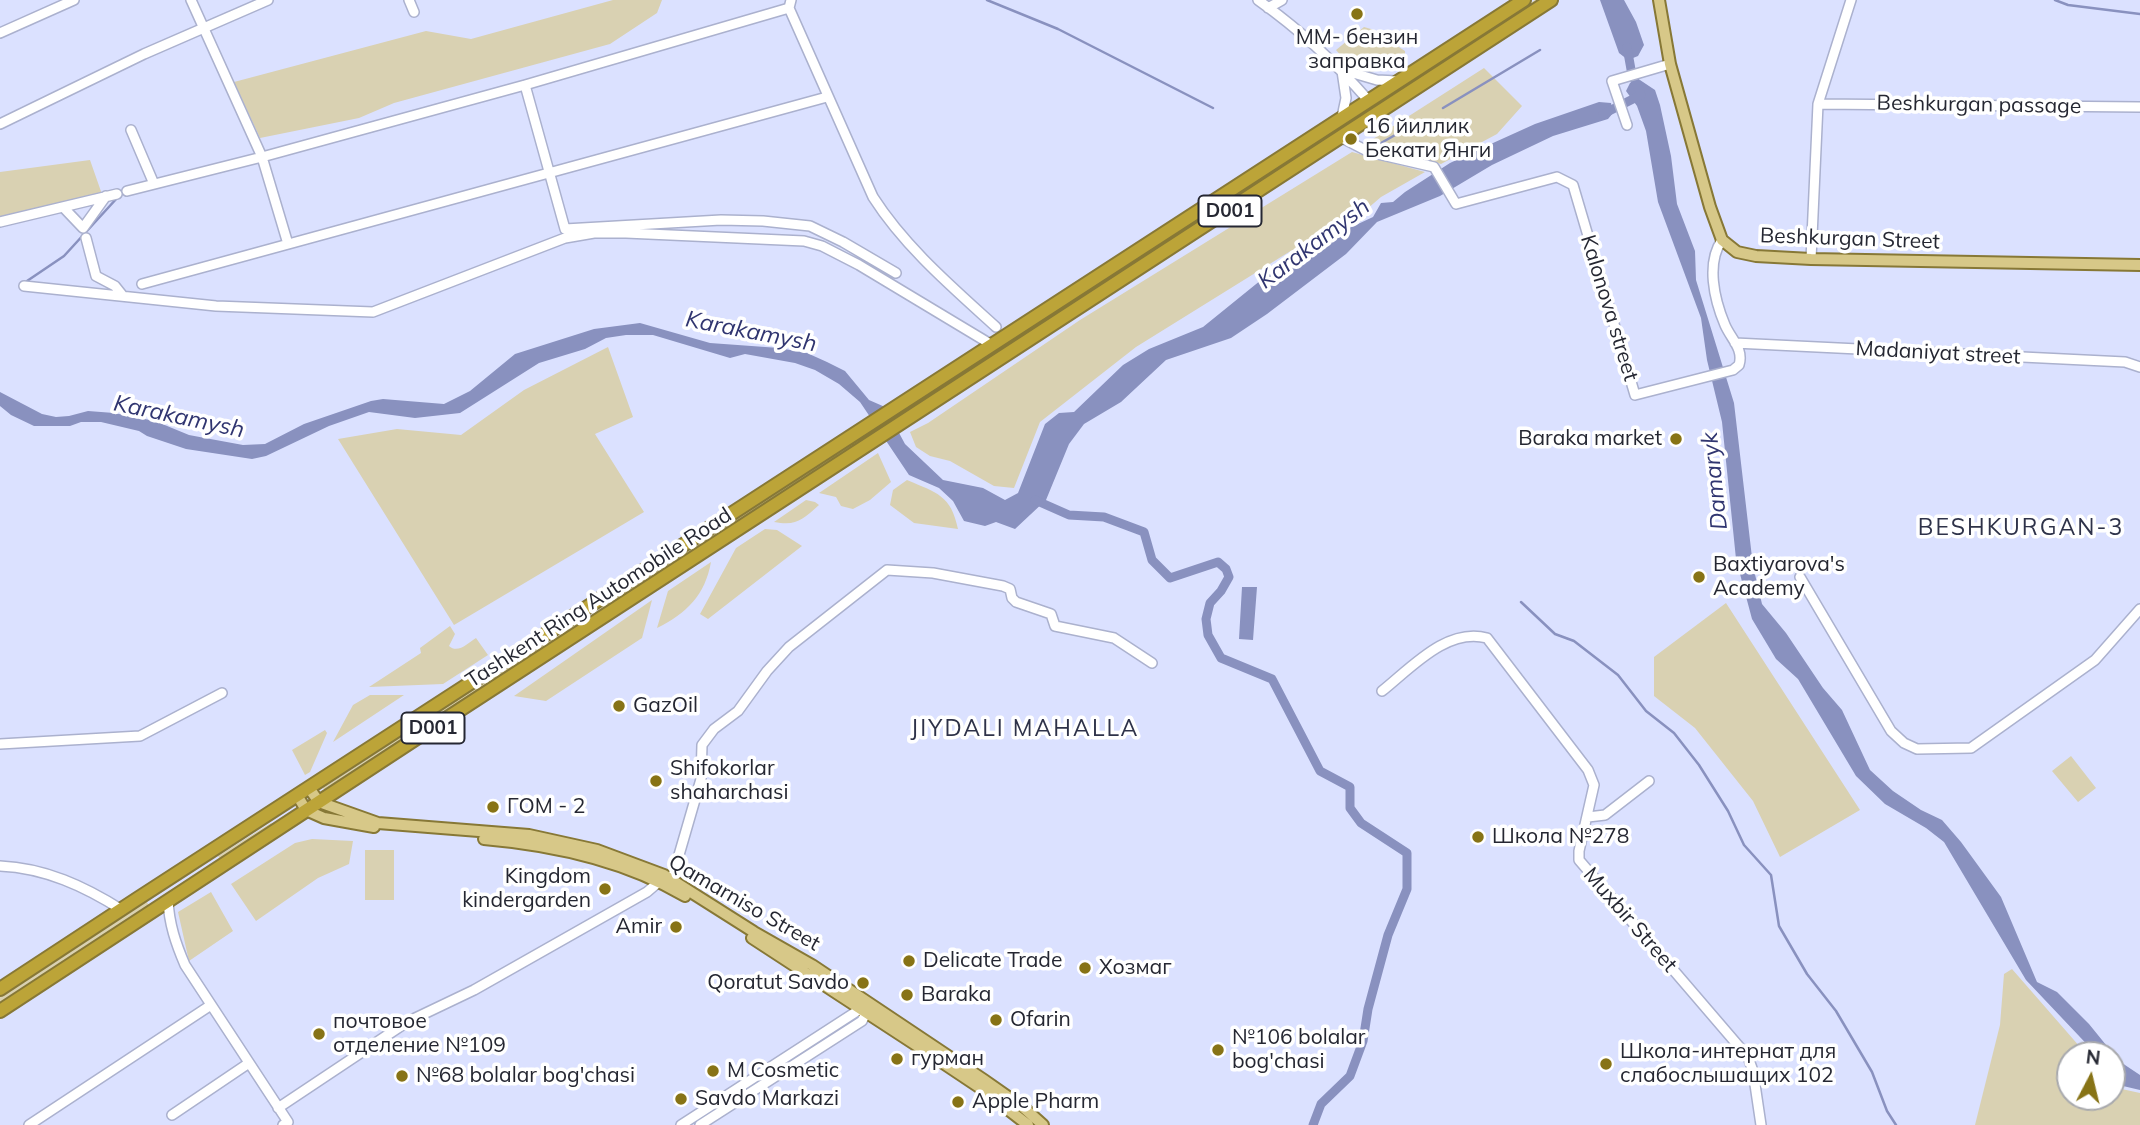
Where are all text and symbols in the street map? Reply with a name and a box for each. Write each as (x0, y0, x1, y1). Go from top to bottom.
marker: ММ- бензин заправка (1349, 6, 1365, 22)
place label: ММ- бензин заправка (1296, 25, 1418, 75)
street label: Beshkurgan passage (1876, 91, 2082, 119)
place label: 16 йиллик Бекати Янги (1365, 114, 1491, 164)
marker: 16 йиллик Бекати Янги (1343, 131, 1359, 147)
water label: Karakamysh (1253, 193, 1375, 295)
road number: D001 (1198, 196, 1262, 226)
street label: Beshkurgan Street (1760, 223, 1940, 255)
street label: Kalonova street (1575, 232, 1643, 384)
water label: Karakamysh (683, 306, 819, 358)
street label: Madaniyat street (1855, 336, 2021, 370)
water label: Karakamysh (111, 390, 247, 444)
place label: Baraka market (1518, 426, 1662, 452)
marker: Baraka market (1668, 431, 1684, 447)
water label: Damaryk (1696, 431, 1734, 531)
street label: Tashkent Ring Automobile Road (461, 503, 737, 693)
district label: BESHKURGAN-3 (1919, 514, 2123, 542)
place label: Baxtiyarova's Academy (1713, 552, 1845, 602)
marker: Baxtiyarova's Academy (1691, 569, 1707, 585)
place label: GazOil (633, 693, 698, 719)
marker: GazOil (611, 698, 627, 714)
road number: D001 (402, 712, 464, 744)
district label: JIYDALI MAHALLA (912, 715, 1138, 743)
place label: Shifokorlar shaharchasi (670, 756, 788, 806)
marker: Shifokorlar shaharchasi (648, 773, 664, 789)
place label: ГОМ - 2 (507, 794, 585, 820)
marker: ГОМ - 2 (485, 799, 501, 815)
place label: Школа №278 (1492, 824, 1629, 850)
marker: Школа №278 (1470, 829, 1486, 845)
street label: Qamarniso Street (664, 849, 824, 957)
street label: Muxbir Street (1578, 863, 1682, 977)
place label: Kingdom kindergarden (462, 864, 591, 914)
marker: Kingdom kindergarden (597, 881, 613, 897)
place label: Amir (616, 914, 662, 940)
marker: Amir (668, 919, 684, 935)
place label: Delicate Trade (923, 948, 1062, 974)
marker: Delicate Trade (901, 953, 917, 969)
place label: Хозмаг (1099, 955, 1172, 981)
marker: Хозмаг (1077, 960, 1093, 976)
place label: Qoratut Savdo (707, 970, 849, 996)
marker: Qoratut Savdo (855, 975, 871, 991)
place label: Baraka (921, 982, 991, 1008)
marker: Baraka (899, 987, 915, 1003)
place label: Ofarin (1010, 1007, 1071, 1033)
place label: почтовое отделение №109 (333, 1009, 506, 1059)
marker: Ofarin (988, 1012, 1004, 1028)
place label: №106 bolalar bog'chasi (1232, 1025, 1365, 1075)
marker: почтовое отделение №109 (311, 1026, 327, 1042)
place label: Школа-интернат для слабослышащих 102 (1620, 1039, 1836, 1089)
north arrow (2056, 1041, 2126, 1111)
marker: №106 bolalar bog'chasi (1210, 1042, 1226, 1058)
text: N (2085, 1044, 2102, 1070)
place label: гурман (911, 1046, 984, 1072)
marker: гурман (889, 1051, 905, 1067)
marker: Школа-интернат для слабослышащих 102 (1598, 1056, 1614, 1072)
place label: M Cosmetic (727, 1058, 839, 1084)
place label: №68 bolalar bog'chasi (416, 1063, 635, 1089)
marker: M Cosmetic (705, 1063, 721, 1079)
marker: №68 bolalar bog'chasi (394, 1068, 410, 1084)
place label: Savdo Markazi (695, 1086, 839, 1112)
place label: Apple Pharm (972, 1089, 1099, 1115)
marker: Savdo Markazi (673, 1091, 689, 1107)
marker: Apple Pharm (950, 1094, 966, 1110)

